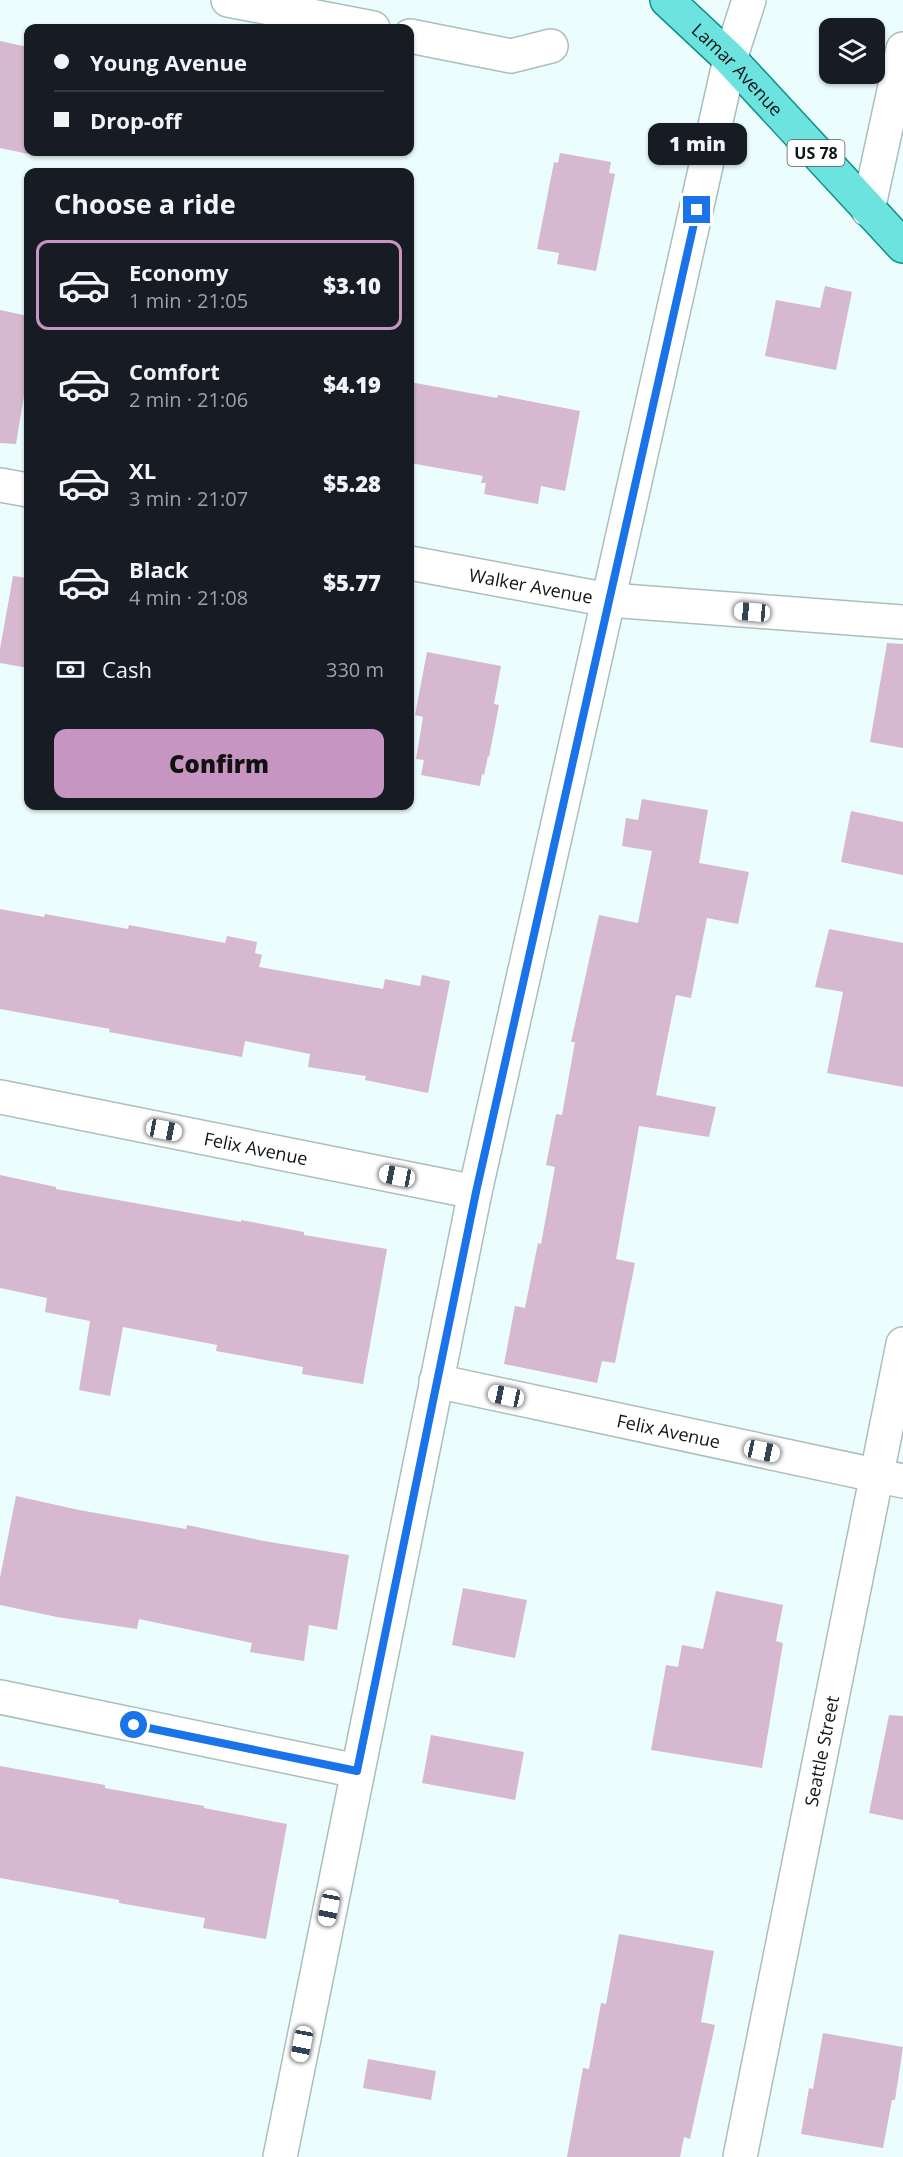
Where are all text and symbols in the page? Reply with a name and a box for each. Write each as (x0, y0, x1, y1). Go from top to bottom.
street label: Lamar Avenue (687, 18, 788, 121)
map controls (819, 18, 885, 84)
button: layers (819, 18, 885, 84)
text: Young Avenue (90, 47, 247, 77)
text: Drop-off (90, 105, 182, 135)
callout: 1 min (648, 123, 746, 165)
text: 1 min (669, 130, 726, 157)
road number: US 78 (788, 140, 844, 166)
text: Choose a ride (54, 185, 236, 222)
route end (683, 196, 710, 223)
text: Economy (129, 257, 228, 287)
icon: car (57, 258, 111, 312)
text: $3.10 (323, 270, 381, 300)
text: 1 min · 21:05 (129, 287, 248, 314)
text: Comfort (129, 356, 220, 386)
icon: car (57, 357, 111, 411)
text: $4.19 (323, 369, 381, 399)
text: 2 min · 21:06 (129, 386, 248, 413)
text: XL (129, 455, 156, 485)
icon: car (57, 456, 111, 510)
text: $5.28 (323, 468, 381, 498)
text: 3 min · 21:07 (129, 485, 248, 512)
text: Black (129, 554, 189, 584)
icon: car (57, 555, 111, 609)
street label: Walker Avenue (467, 562, 595, 609)
text: $5.77 (323, 567, 381, 597)
text: 4 min · 21:08 (129, 584, 248, 611)
car (733, 601, 771, 623)
icon: cash (54, 653, 87, 686)
text: Cash (102, 654, 152, 684)
text: 330 m (326, 656, 384, 683)
button: Confirm (54, 729, 384, 798)
car (145, 1118, 183, 1142)
street label: Felix Avenue (202, 1126, 310, 1170)
car (378, 1164, 416, 1188)
car (487, 1383, 525, 1409)
street label: Felix Avenue (615, 1408, 723, 1454)
car (743, 1438, 781, 1464)
street label: Seattle Street (799, 1694, 844, 1809)
route start (120, 1711, 147, 1738)
car (317, 1889, 341, 1927)
car (290, 2025, 314, 2063)

